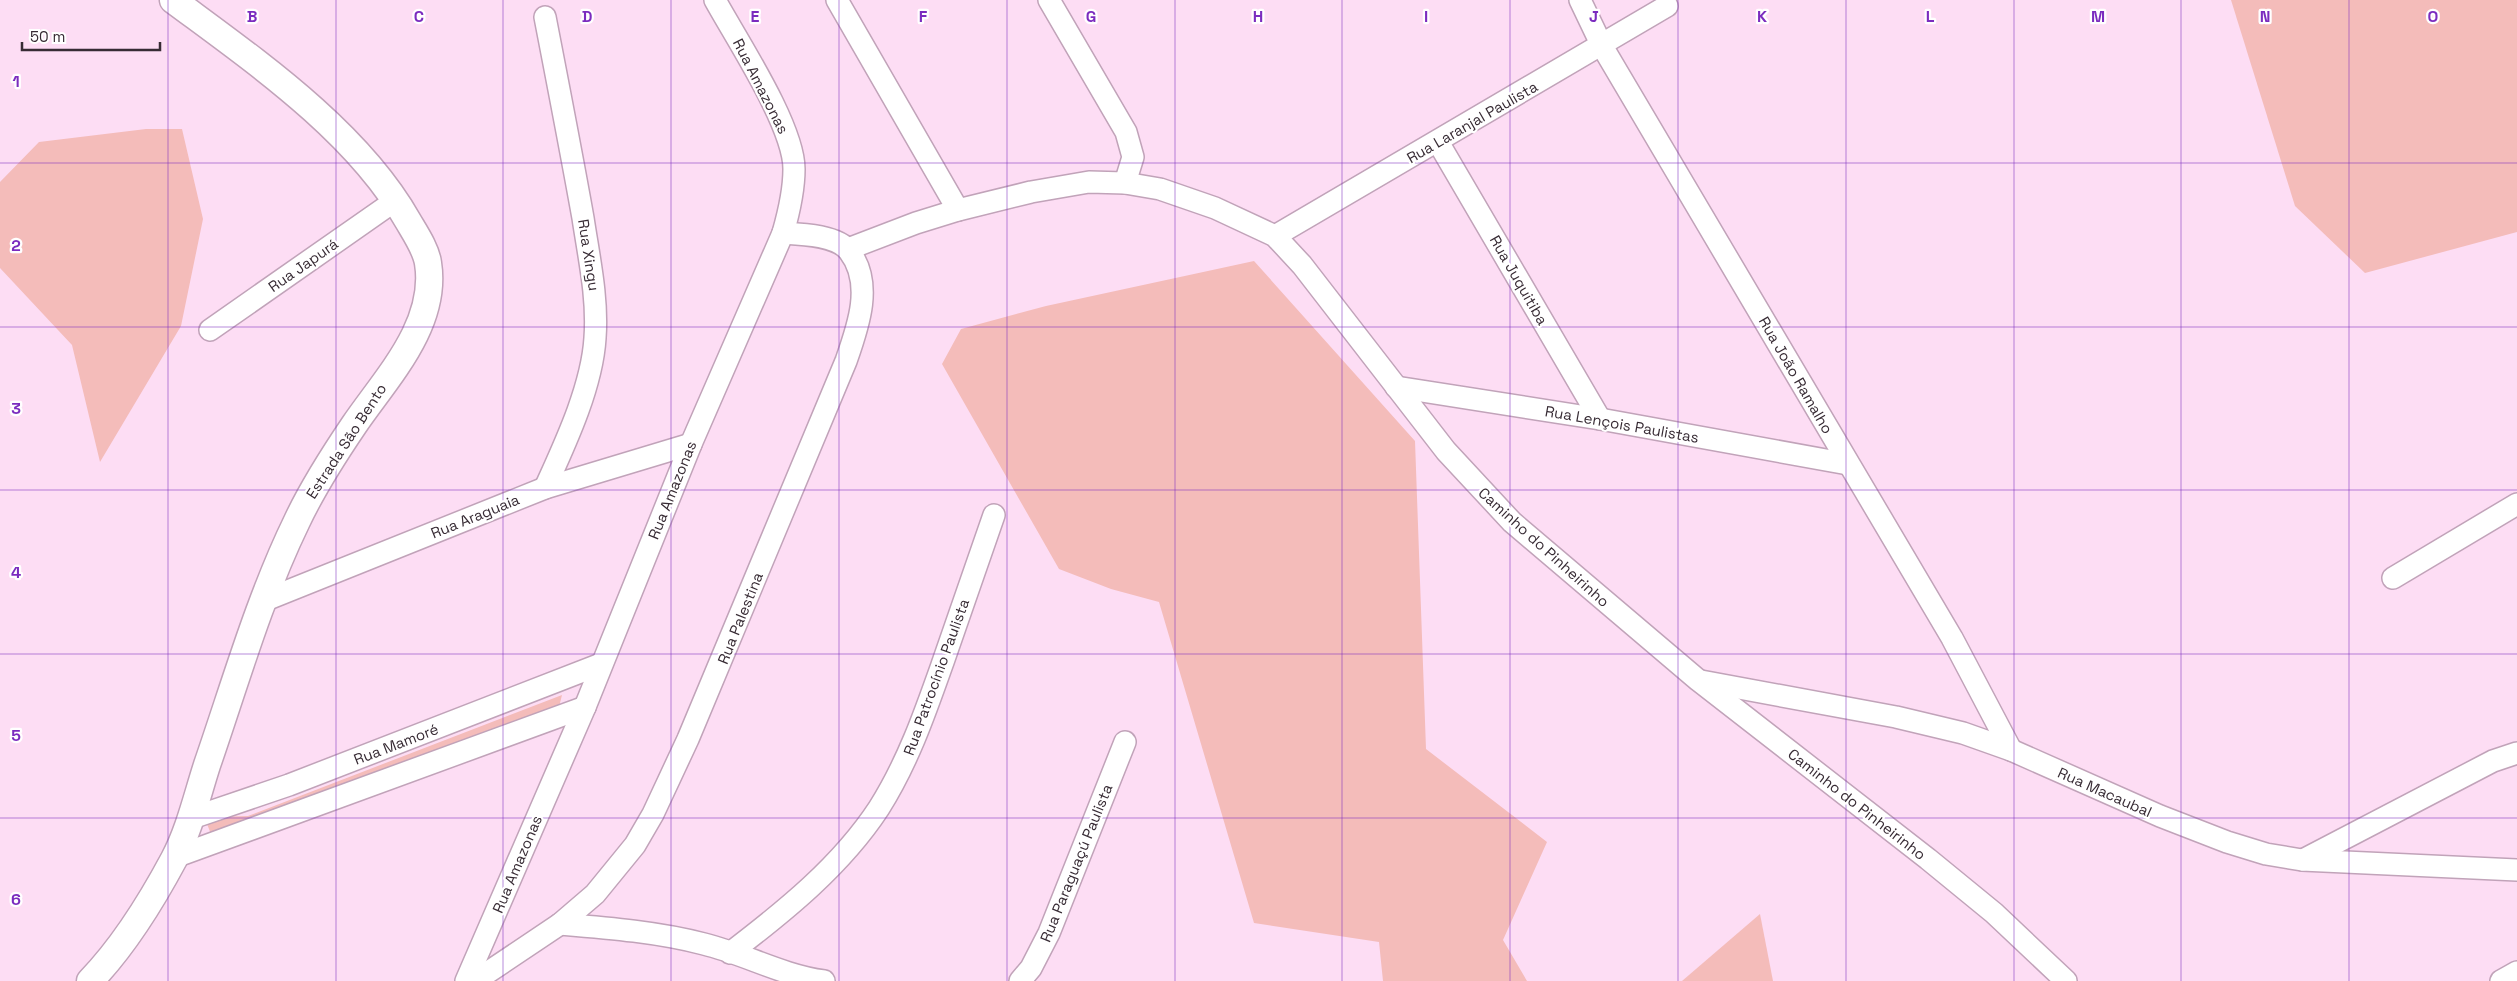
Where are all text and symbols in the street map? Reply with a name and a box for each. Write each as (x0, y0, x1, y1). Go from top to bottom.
text: B (247, 6, 257, 27)
text: C (414, 6, 424, 27)
text: D (582, 6, 592, 27)
text: E (751, 6, 760, 27)
text: F (919, 6, 928, 27)
text: G (1086, 6, 1096, 27)
text: H (1253, 6, 1263, 27)
text: I (1424, 6, 1428, 27)
text: J (1589, 6, 1599, 27)
text: K (1757, 6, 1767, 27)
text: L (1926, 6, 1935, 27)
text: M (2091, 6, 2105, 27)
text: N (2260, 6, 2270, 27)
text: O (2428, 6, 2439, 27)
scale bar (22, 20, 160, 52)
text: 50 m (30, 27, 65, 46)
street label: Rua Amazonas (729, 35, 793, 137)
text: 1 (12, 71, 20, 92)
street label: Rua Laranjal Paulista (1403, 77, 1541, 167)
street label: Rua Xingu (574, 218, 604, 292)
street label: Rua Juquitiba (1486, 232, 1552, 328)
street label: Rua Japurá (264, 234, 342, 296)
text: 2 (11, 235, 21, 256)
street label: Rua João Ramalho (1755, 313, 1837, 437)
street label: Estrada São Bento (302, 380, 390, 502)
text: 3 (11, 398, 21, 419)
street label: Rua Lençois Paulistas (1544, 401, 1700, 447)
street label: Rua Amazonas (644, 438, 700, 542)
street label: Caminho do Pinheirinho (1475, 483, 1613, 611)
street label: Rua Araguaia (428, 489, 522, 542)
text: 4 (11, 562, 21, 583)
street label: Rua Palestina (713, 569, 767, 667)
street label: Rua Patrocínio Paulista (899, 596, 973, 758)
street label: Rua Mamoré (351, 719, 441, 769)
text: 5 (11, 725, 21, 746)
street label: Caminho do Pinheirinho (1784, 744, 1930, 864)
street label: Rua Macaubal (2055, 763, 2155, 821)
street label: Rua Paraguaçú Paulista (1036, 781, 1117, 945)
street label: Rua Amazonas (488, 812, 546, 916)
text: 6 (11, 889, 21, 910)

